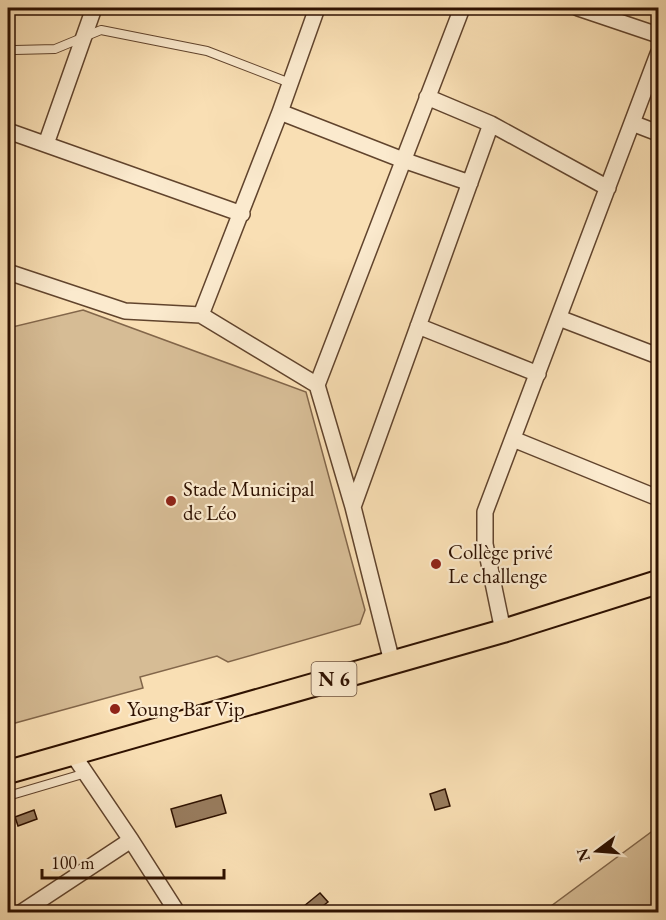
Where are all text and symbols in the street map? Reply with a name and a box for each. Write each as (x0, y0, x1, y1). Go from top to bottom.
place label: Stade Municipal de Léo (183, 475, 315, 526)
marker: Stade Municipal de Léo (164, 494, 178, 508)
place label: Collège privé Le challenge (448, 538, 553, 589)
marker: Collège privé Le challenge (429, 557, 443, 571)
road number: N 6 (312, 662, 356, 696)
place label: Young Bar Vip (127, 695, 245, 722)
marker: Young Bar Vip (108, 702, 122, 716)
north arrow (567, 821, 627, 881)
scale bar (42, 842, 224, 880)
text: N (571, 846, 595, 864)
text: 100 m (51, 851, 95, 874)

